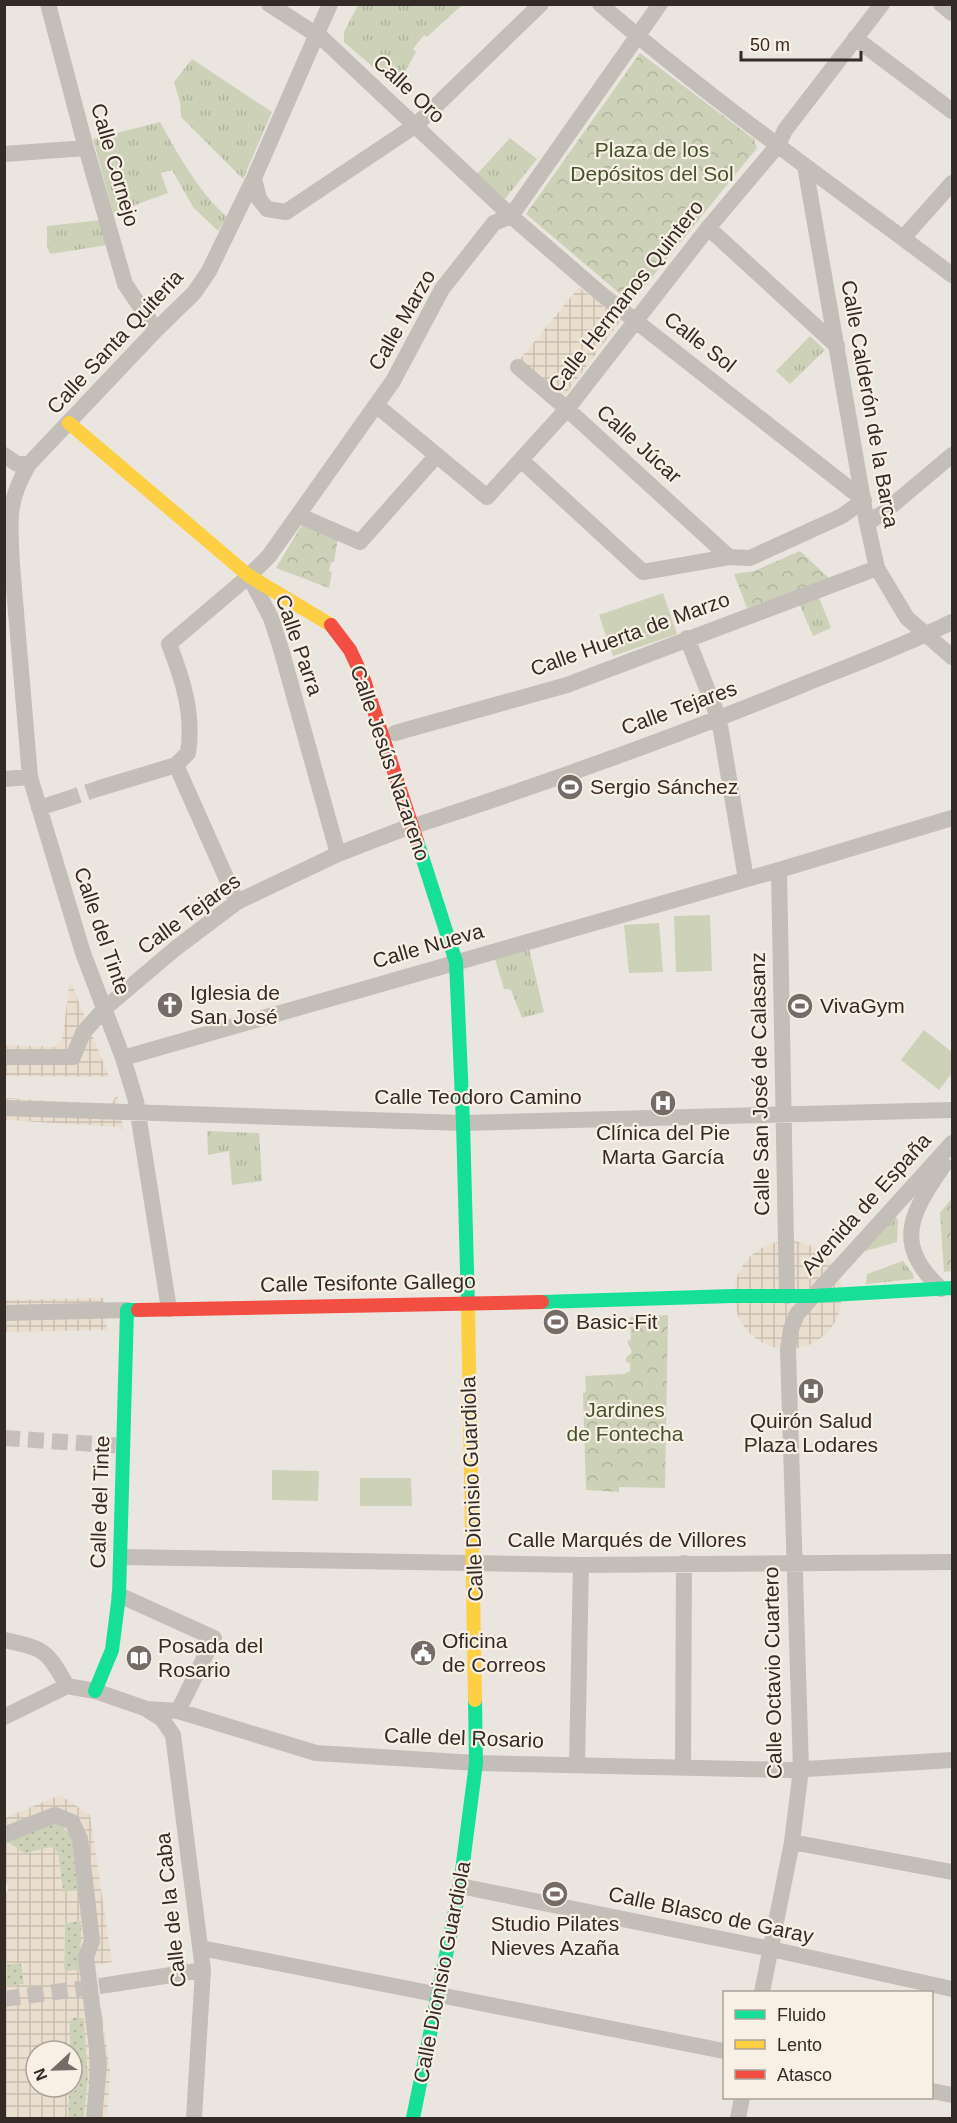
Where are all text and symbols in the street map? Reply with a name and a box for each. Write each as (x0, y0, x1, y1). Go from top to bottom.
scale bar (741, 24, 861, 62)
text: 50 m (750, 35, 790, 55)
street label: Calle Oro (369, 50, 450, 127)
street label: Calle Cornejo (87, 101, 144, 229)
park label: Plaza de los Depósitos del Sol (570, 138, 734, 185)
street label: Calle Hermanos Quintero (544, 195, 708, 396)
street label: Calle Santa Quiteria (42, 265, 187, 418)
street label: Calle Marzo (364, 265, 440, 374)
street label: Calle Calderón de la Barca (837, 278, 904, 530)
street label: Calle Sol (660, 307, 741, 377)
street label: Calle Júcar (593, 400, 686, 487)
street label: Calle Huerta de Marzo (527, 587, 732, 680)
street label: Calle Parra (271, 591, 328, 699)
street label: Calle Jesús Nazareno (346, 662, 435, 864)
street label: Calle Tejares (618, 676, 740, 739)
sports icon: Sergio Sánchez (555, 772, 585, 802)
place label: Sergio Sánchez (590, 775, 738, 798)
street label: Calle del Tinte (70, 864, 135, 997)
street label: Calle Tejares (133, 869, 244, 958)
street label: Calle Nueva (370, 919, 486, 972)
street label: Calle San José de Calasanz (746, 952, 773, 1216)
place label: Iglesia de San José (190, 981, 280, 1028)
church icon: Iglesia de San José (155, 990, 185, 1020)
sports icon: VivaGym (785, 991, 815, 1021)
place label: VivaGym (820, 994, 905, 1017)
street label: Calle Teodoro Camino (374, 1085, 582, 1108)
hospital icon: Clínica del Pie Marta García (648, 1088, 678, 1118)
place label: Clínica del Pie Marta García (596, 1121, 730, 1168)
street label: Avenida de España (796, 1128, 935, 1279)
street label: Calle Tesifonte Gallego (260, 1269, 476, 1296)
sports icon: Basic-Fit (541, 1307, 571, 1337)
place label: Basic-Fit (576, 1310, 658, 1333)
street label: Calle Dionisio Guardiola (456, 1376, 487, 1602)
hospital icon: Quirón Salud Plaza Lodares (796, 1376, 826, 1406)
park label: Jardines de Fontecha (567, 1398, 684, 1445)
place label: Quirón Salud Plaza Lodares (744, 1409, 878, 1456)
street label: Calle del Tinte (86, 1435, 113, 1569)
street label: Calle Marqués de Villores (508, 1528, 746, 1551)
street label: Calle Octavio Cuartero (759, 1567, 786, 1779)
place label: Oficina de Correos (442, 1629, 546, 1676)
place label: Posada del Rosario (158, 1634, 263, 1681)
public building icon: Oficina de Correos (408, 1638, 438, 1668)
library icon: Posada del Rosario (124, 1643, 154, 1673)
street label: Calle del Rosario (384, 1723, 544, 1752)
street label: Calle de la Caba (151, 1831, 190, 1988)
street label: Calle Dionisio Guardiola (409, 1859, 474, 2085)
sports icon: Studio Pilates Nieves Azaña (540, 1879, 570, 1909)
street label: Calle Blasco de Garay (607, 1882, 816, 1948)
place label: Studio Pilates Nieves Azaña (491, 1912, 620, 1959)
legend (723, 1991, 933, 2099)
text: Fluido (777, 2005, 826, 2025)
text: Lento (777, 2035, 822, 2055)
north arrow (24, 2039, 84, 2099)
text: Atasco (777, 2065, 832, 2085)
text: N (31, 2066, 51, 2083)

